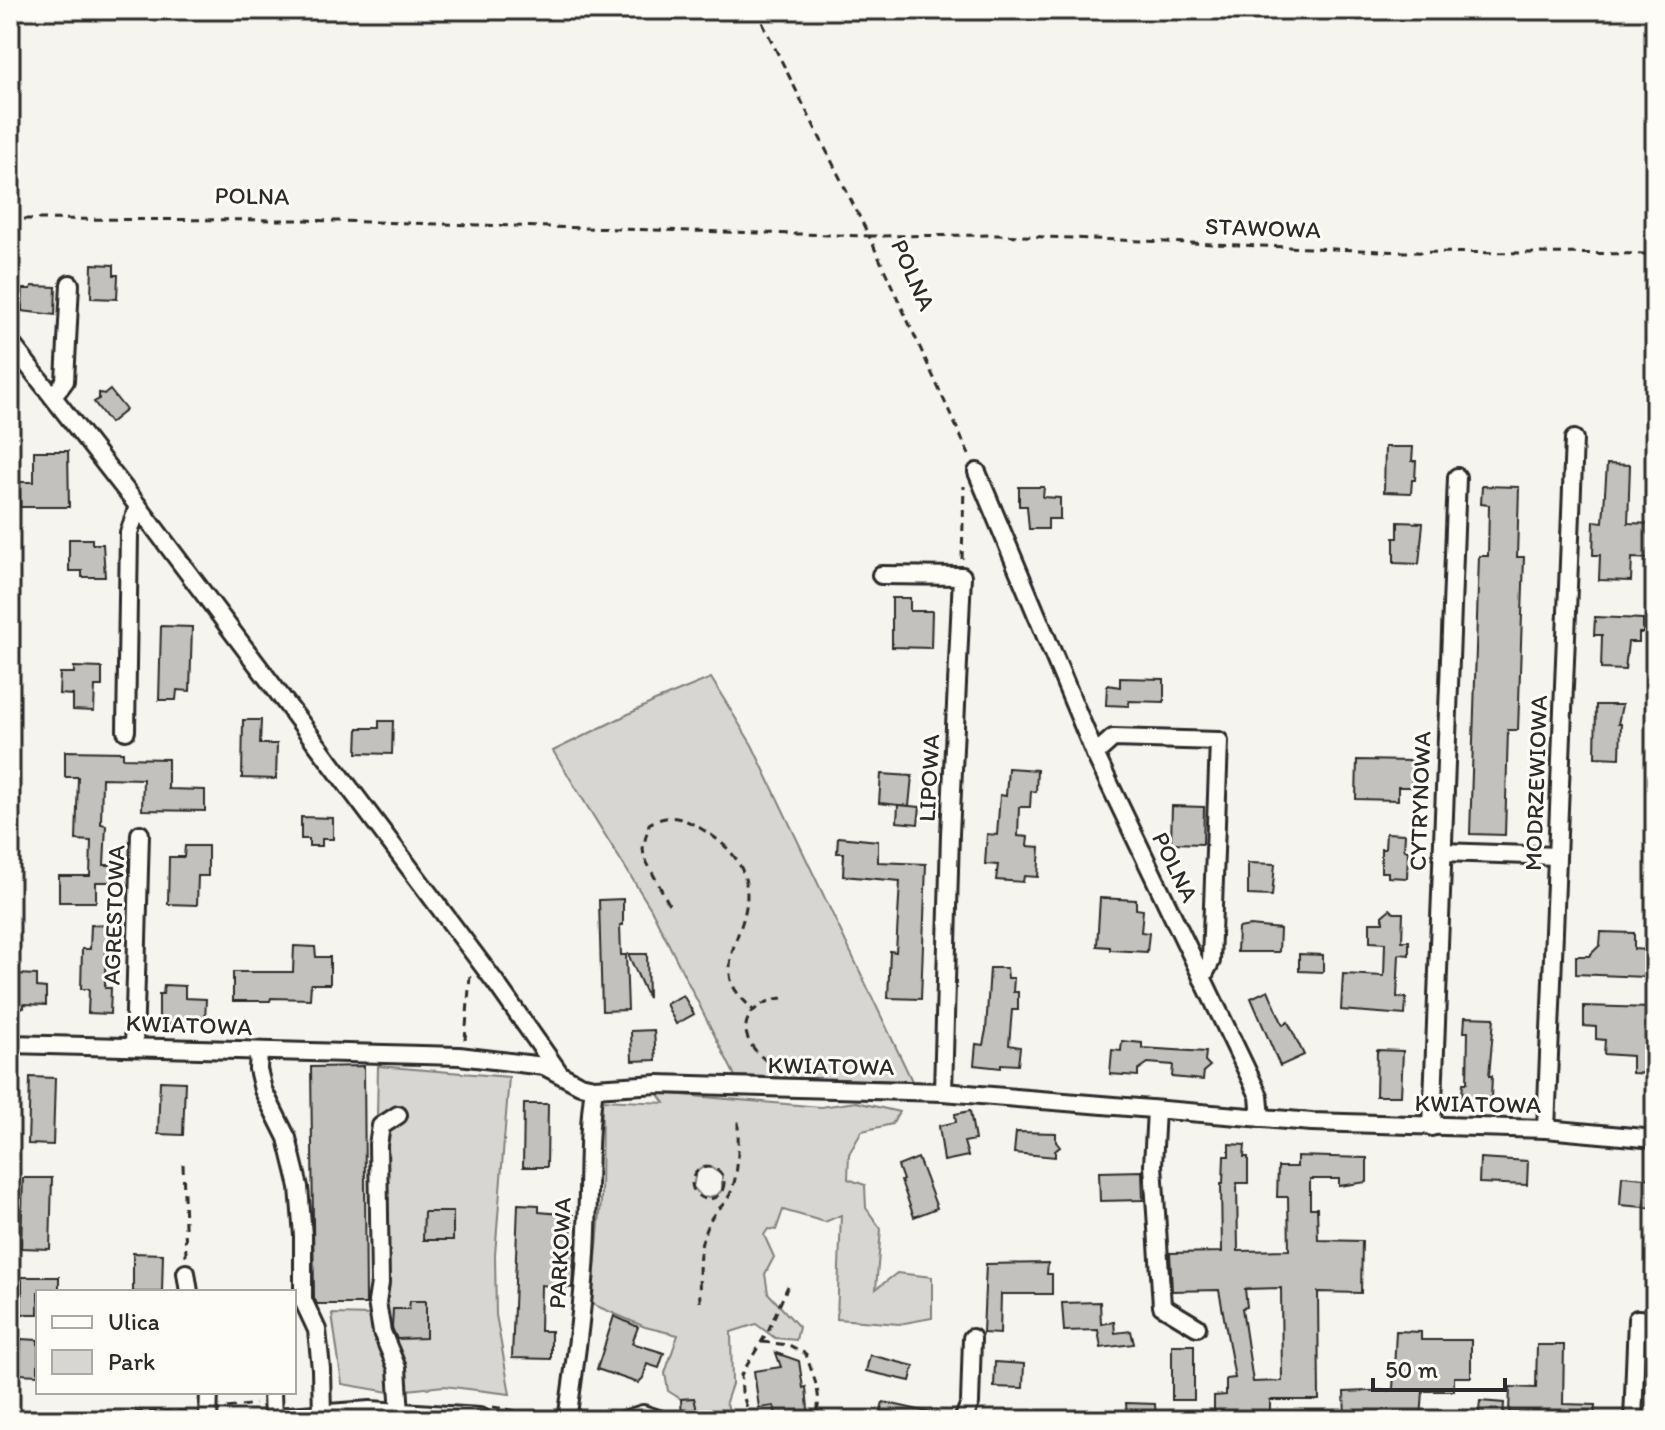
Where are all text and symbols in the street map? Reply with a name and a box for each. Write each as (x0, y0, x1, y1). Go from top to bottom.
street label: POLNA (214, 180, 290, 211)
street label: STAWOWA (1205, 211, 1322, 244)
street label: POLNA (885, 235, 942, 315)
street label: MODRZEWIOWA (1518, 694, 1553, 871)
street label: CYTRYNOWA (1403, 731, 1436, 871)
street label: LIPOWA (912, 733, 945, 823)
street label: POLNA (1146, 827, 1205, 907)
street label: AGRESTOWA (97, 844, 130, 986)
street label: KWIATOWA (125, 1008, 253, 1041)
street label: KWIATOWA (767, 1050, 895, 1081)
street label: KWIATOWA (1414, 1088, 1542, 1119)
street label: PARKOWA (542, 1196, 577, 1310)
legend (36, 1290, 296, 1394)
text: Ulica (108, 1307, 160, 1336)
scale bar (1373, 1342, 1505, 1392)
text: Park (108, 1347, 155, 1376)
text: 50 m (1385, 1355, 1438, 1384)

